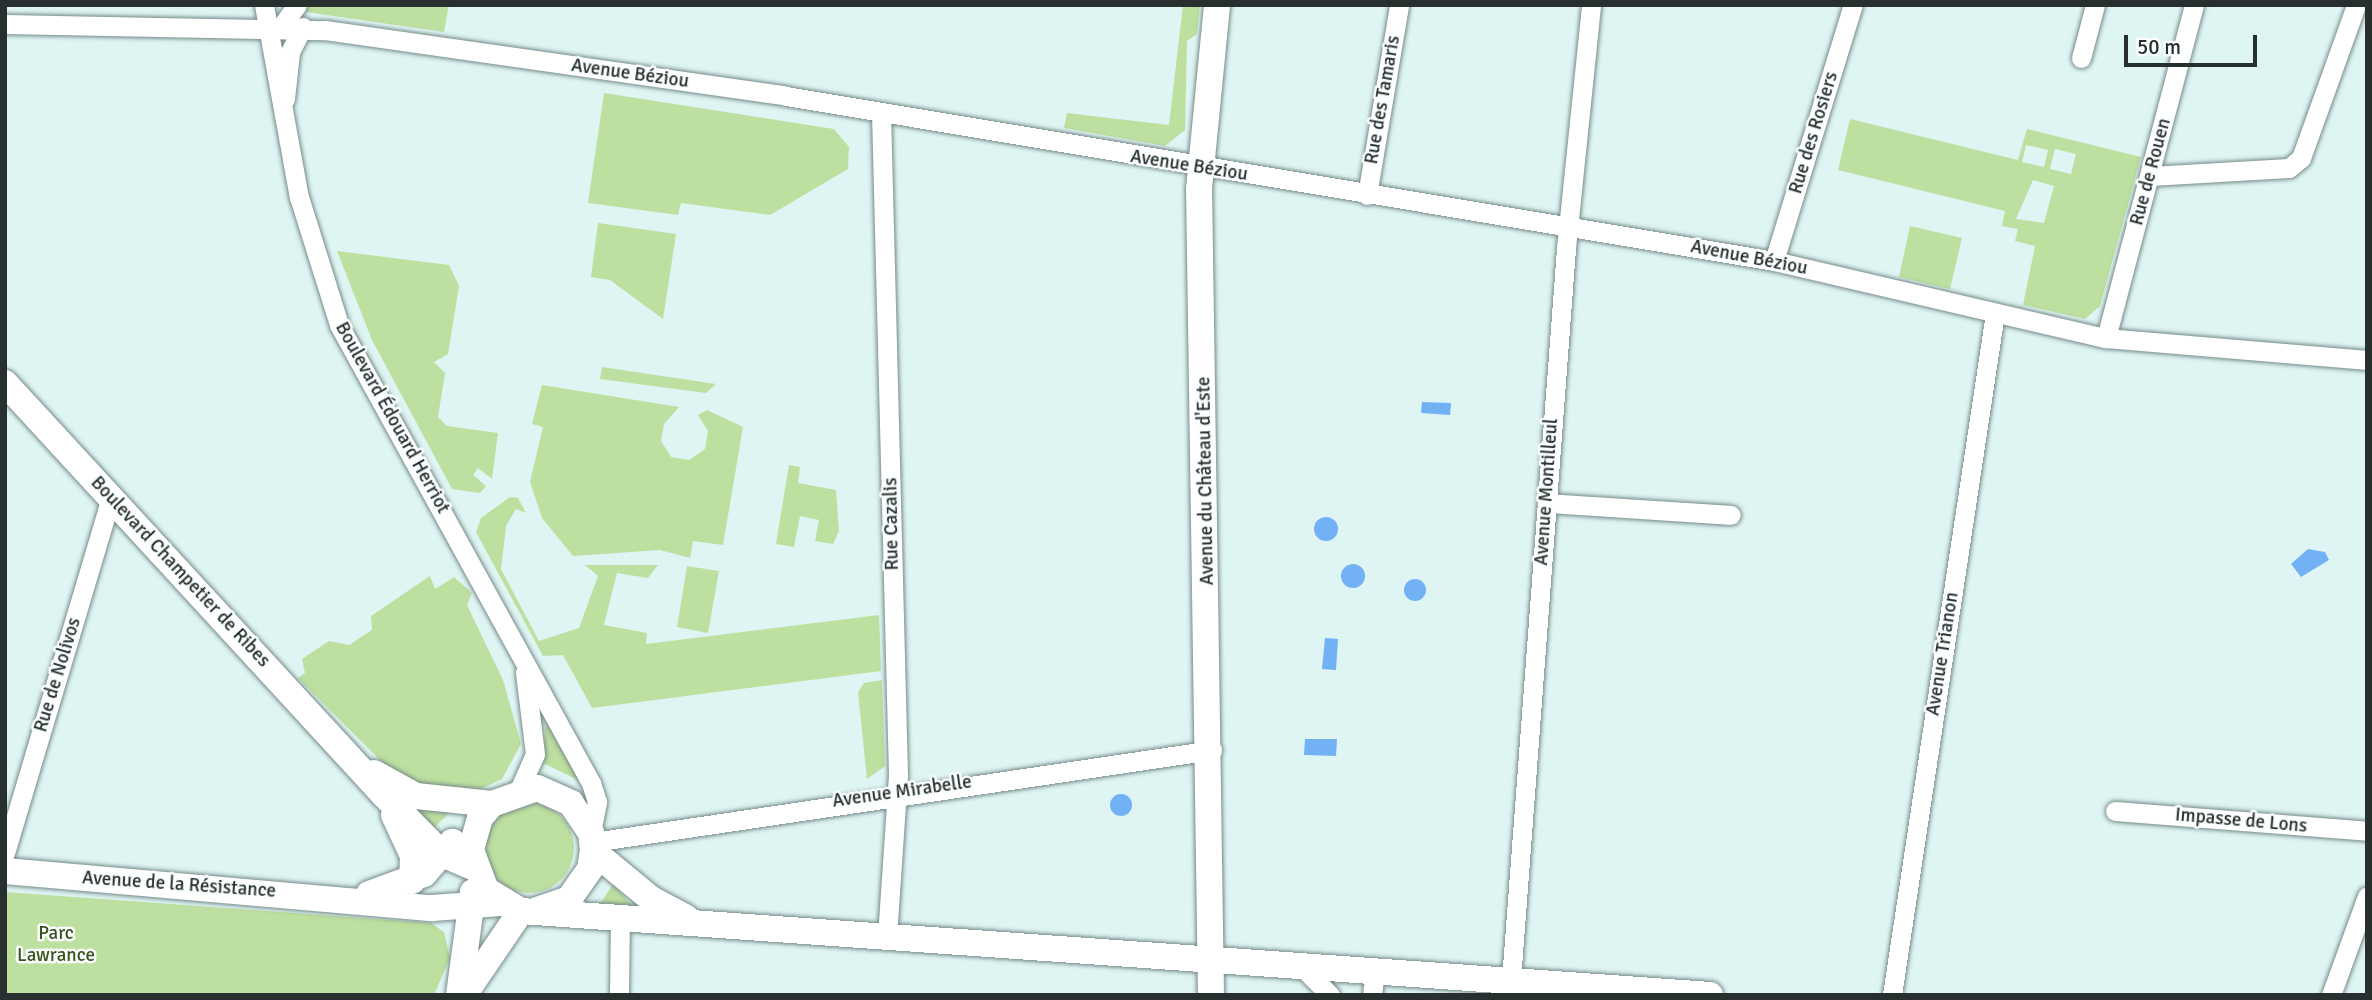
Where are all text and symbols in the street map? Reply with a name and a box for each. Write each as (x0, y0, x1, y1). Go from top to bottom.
scale bar (2127, 21, 2260, 65)
street label: Rue des Tamaris (1360, 34, 1406, 166)
text: 50 m (2137, 34, 2181, 60)
street label: Avenue Béziou (570, 54, 690, 94)
street label: Rue des Rosiers (1785, 69, 1843, 197)
street label: Rue de Rouen (2126, 116, 2176, 228)
street label: Avenue Béziou (1129, 145, 1249, 187)
street label: Avenue Béziou (1689, 236, 1809, 280)
street label: Boulevard Édouard Herriot (330, 318, 454, 518)
street label: Avenue du Château d'Este (1193, 376, 1219, 586)
street label: Avenue Montilleul (1530, 418, 1564, 566)
street label: Boulevard Champetier de Ribes (85, 472, 275, 672)
street label: Rue Cazalis (880, 477, 904, 571)
street label: Avenue Trianon (1922, 591, 1964, 717)
street label: Rue de Nolivos (30, 615, 86, 735)
street label: Avenue Mirabelle (831, 771, 973, 813)
street label: Impasse de Lons (2174, 804, 2308, 838)
street label: Avenue de la Résistance (81, 867, 277, 903)
park label: Parc Lawrance (17, 923, 95, 967)

